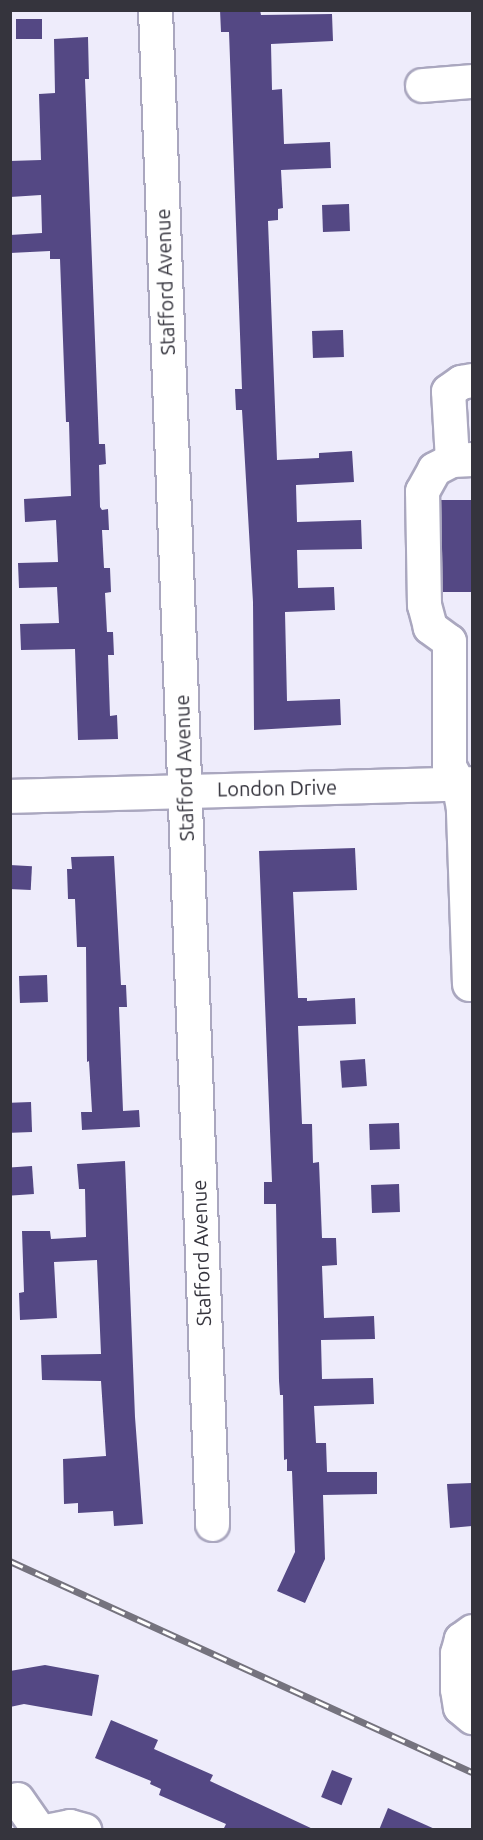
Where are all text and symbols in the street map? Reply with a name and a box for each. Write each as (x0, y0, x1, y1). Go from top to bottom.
street label: Stafford Avenue (150, 208, 180, 356)
street label: Stafford Avenue (169, 694, 199, 842)
street label: London Drive (217, 775, 337, 801)
street label: Stafford Avenue (186, 1179, 216, 1327)

